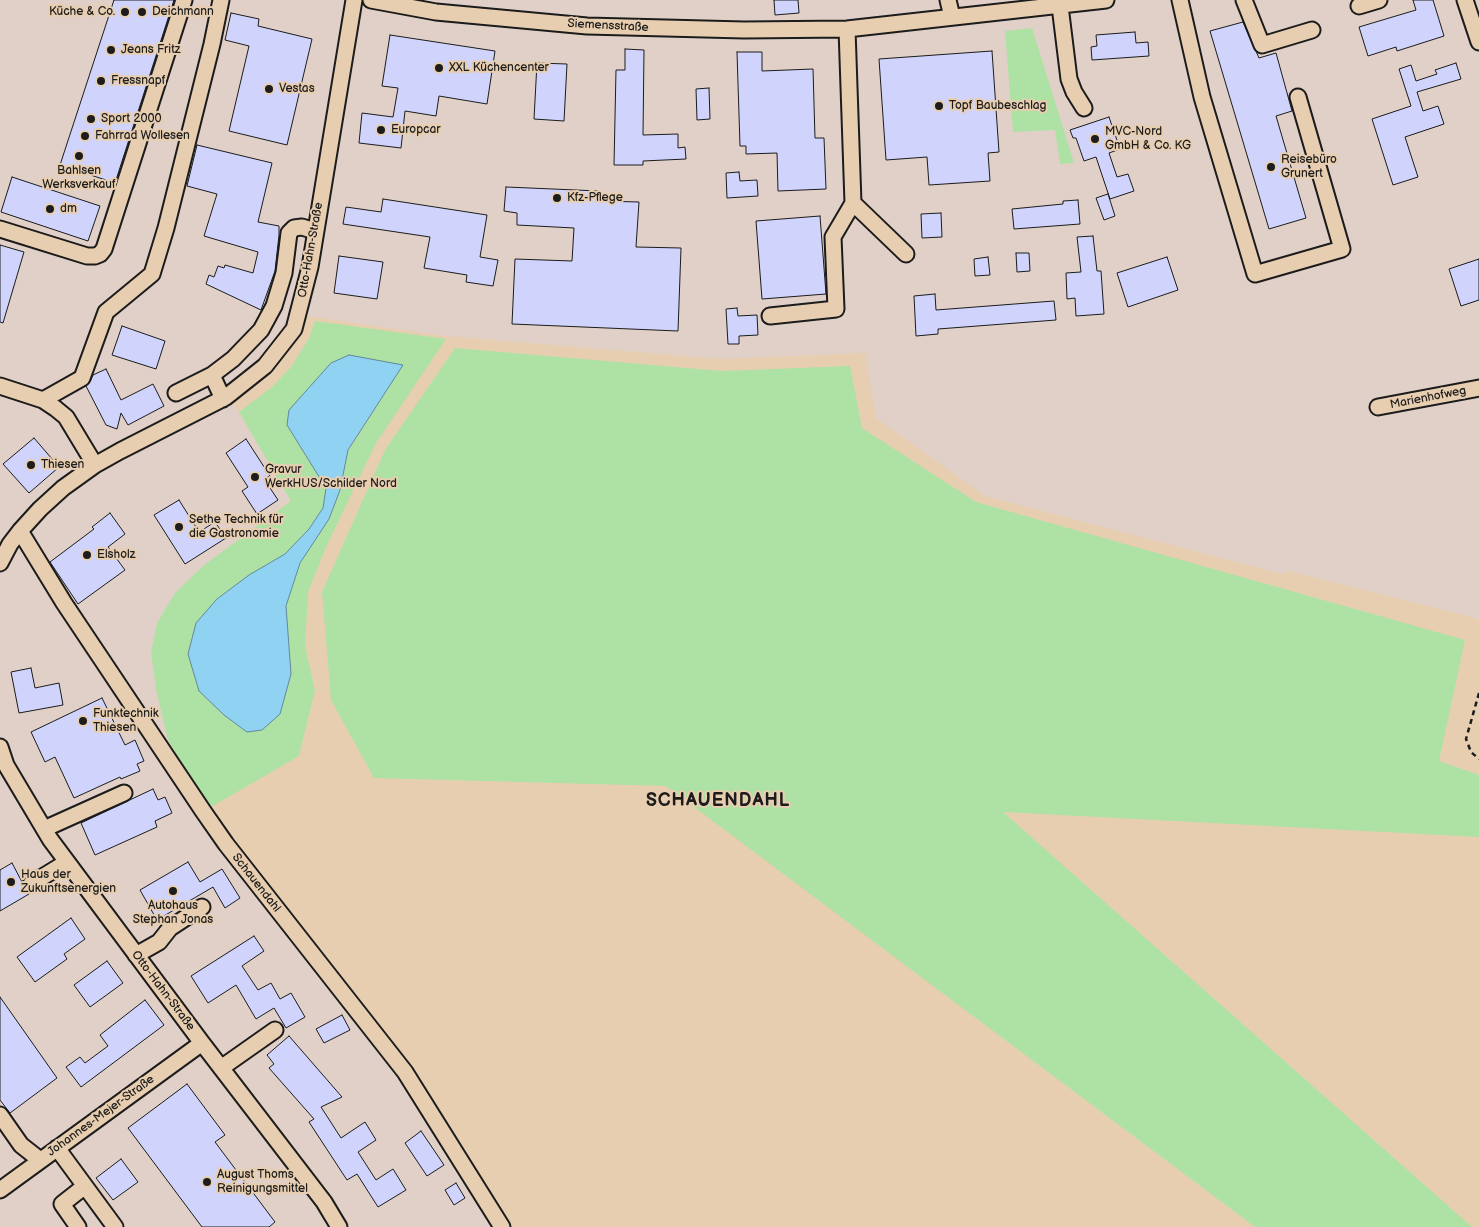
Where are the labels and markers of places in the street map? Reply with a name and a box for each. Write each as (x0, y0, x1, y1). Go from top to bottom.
place label: Küche & Co. (49, 5, 115, 19)
place label: Deichmann (152, 5, 214, 19)
marker: Küche & Co. (119, 6, 131, 18)
marker: Deichmann (136, 6, 148, 18)
place label: Jeans Fritz (121, 43, 181, 57)
marker: Jeans Fritz (105, 44, 117, 56)
place label: XXL Küchencenter (449, 61, 549, 75)
marker: XXL Küchencenter (433, 62, 445, 74)
place label: Fressnapf (111, 74, 165, 88)
marker: Fressnapf (95, 75, 107, 87)
place label: Vestas (279, 82, 315, 96)
marker: Vestas (263, 83, 275, 95)
place label: Topf Baubeschlag (949, 99, 1046, 113)
marker: Topf Baubeschlag (933, 100, 945, 112)
place label: Sport 2000 (101, 112, 162, 126)
marker: Sport 2000 (85, 113, 97, 125)
place label: Europcar (391, 123, 441, 137)
marker: Europcar (375, 124, 387, 136)
place label: MVC-Nord GmbH & Co. KG (1105, 125, 1191, 153)
place label: Fahrrad Wollesen (95, 129, 190, 143)
marker: Fahrrad Wollesen (79, 130, 91, 142)
marker: MVC-Nord GmbH & Co. KG (1089, 133, 1101, 145)
marker: Bahlsen Werksverkauf (73, 150, 85, 162)
place label: Reisebüro Grunert (1281, 153, 1337, 181)
marker: Reisebüro Grunert (1265, 161, 1277, 173)
place label: Bahlsen Werksverkauf (42, 164, 116, 192)
place label: Kfz-Pflege (567, 191, 623, 205)
marker: Kfz-Pflege (551, 192, 563, 204)
place label: dm (60, 202, 77, 216)
marker: dm (44, 203, 56, 215)
place label: Thiesen (41, 458, 84, 472)
marker: Thiesen (25, 459, 37, 471)
place label: Gravur WerkHUS/Schilder Nord (265, 463, 397, 491)
marker: Gravur WerkHUS/Schilder Nord (249, 471, 261, 483)
place label: Sethe Technik für die Gastronomie (189, 513, 283, 541)
marker: Sethe Technik für die Gastronomie (173, 521, 185, 533)
place label: Elsholz (97, 548, 135, 562)
marker: Elsholz (81, 549, 93, 561)
place label: Funktechnik Thiesen (93, 707, 159, 735)
marker: Funktechnik Thiesen (77, 715, 89, 727)
place label: Haus der Zukunftsenergien (21, 868, 116, 896)
marker: Haus der Zukunftsenergien (5, 876, 17, 888)
marker: Autohaus Stephan Jonas (167, 885, 179, 897)
place label: Autohaus Stephan Jonas (133, 899, 213, 927)
place label: August Thoms Reinigungsmittel (217, 1168, 308, 1196)
marker: August Thoms Reinigungsmittel (201, 1176, 213, 1188)

